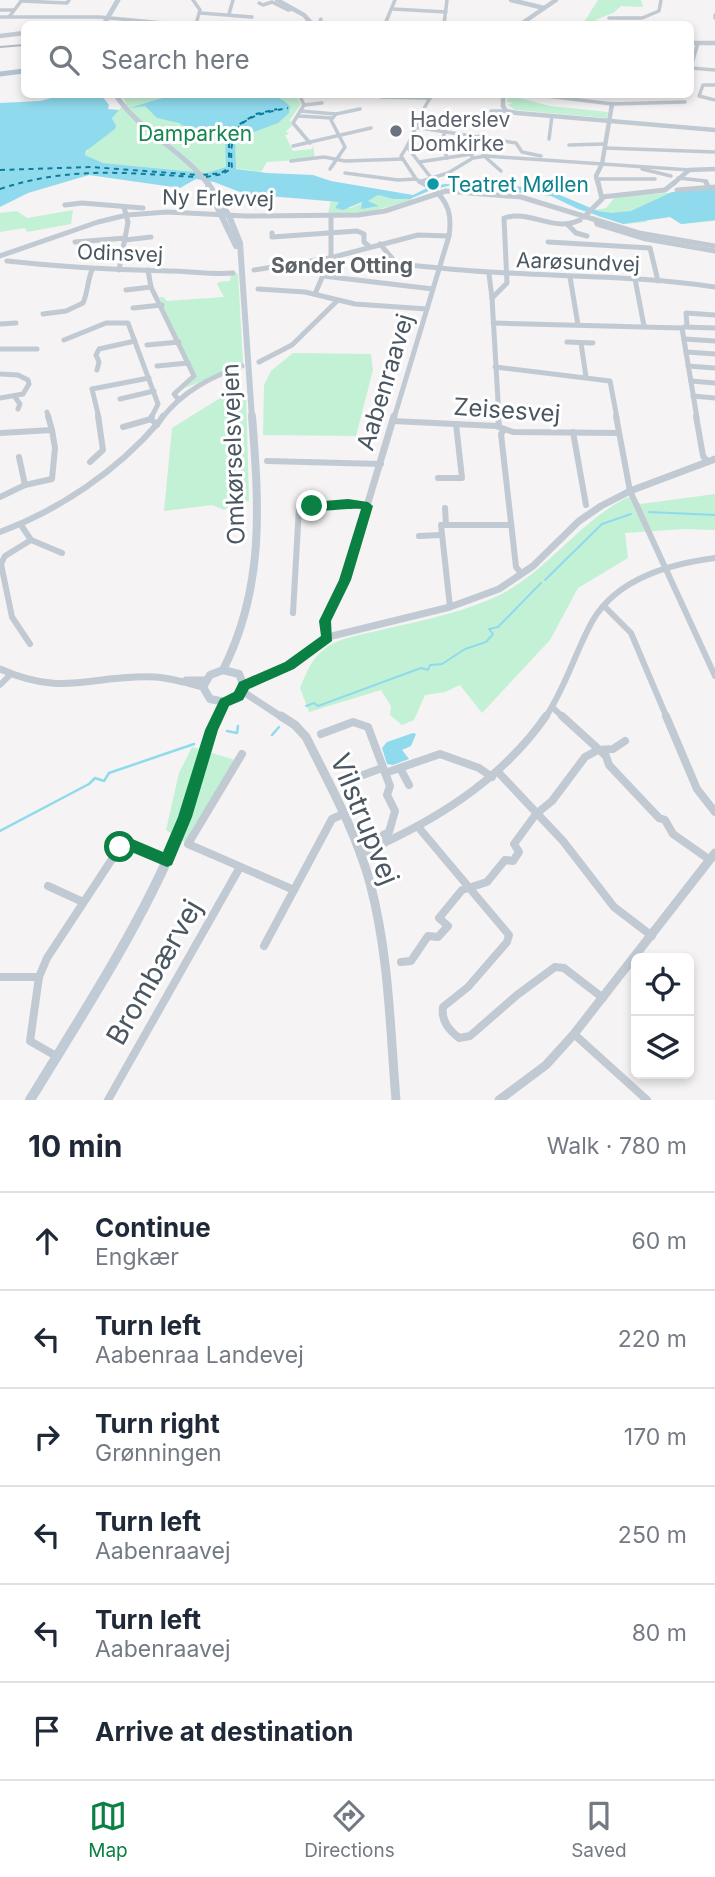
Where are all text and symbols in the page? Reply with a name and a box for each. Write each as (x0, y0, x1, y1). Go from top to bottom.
search box (21, 21, 694, 98)
icon: search (45, 41, 83, 79)
text: Search here (101, 44, 250, 75)
place label: Haderslev Domkirke (410, 107, 510, 156)
park label: Damparken (138, 121, 252, 146)
marker: Haderslev Domkirke (388, 123, 404, 139)
place label: Teatret Møllen (447, 172, 589, 197)
marker: Teatret Møllen (425, 176, 441, 192)
street label: Ny Erlevvej (162, 185, 274, 211)
street label: Odinsvej (76, 239, 164, 267)
street label: Aarøsundvej (516, 247, 640, 277)
district label: Sønder Otting (271, 253, 413, 278)
street label: Aabenraavej (350, 310, 420, 454)
street label: Omkørselsvejen (215, 363, 251, 545)
street label: Zeisesvej (453, 392, 561, 428)
route end (296, 490, 327, 521)
street label: Vilstrupvej (323, 748, 407, 890)
route start (104, 831, 135, 862)
street label: Brombærvej (99, 893, 209, 1051)
map controls (631, 953, 694, 1079)
button: locate (631, 953, 694, 1016)
button: layers (631, 1016, 694, 1079)
text: 10 min (28, 1128, 122, 1164)
text: Walk · 780 m (547, 1132, 687, 1160)
text: Continue (95, 1212, 211, 1243)
icon: ahead (28, 1222, 66, 1260)
text: 60 m (632, 1227, 687, 1255)
text: Engkær (95, 1243, 179, 1271)
text: Turn left (95, 1310, 201, 1341)
icon: left (28, 1320, 66, 1358)
text: 220 m (618, 1325, 687, 1353)
text: Aabenraa Landevej (95, 1341, 304, 1369)
text: Turn right (95, 1408, 220, 1439)
icon: right (28, 1418, 66, 1456)
text: 170 m (624, 1423, 687, 1451)
text: Grønningen (95, 1439, 222, 1467)
text: Turn left (95, 1506, 201, 1537)
icon: left (28, 1516, 66, 1554)
text: 250 m (618, 1521, 687, 1549)
text: Aabenraavej (95, 1537, 230, 1565)
text: Turn left (95, 1604, 201, 1635)
icon: left (28, 1614, 66, 1652)
text: 80 m (632, 1619, 687, 1647)
text: Aabenraavej (95, 1635, 230, 1663)
icon: arrive (28, 1712, 66, 1750)
text: Arrive at destination (95, 1716, 354, 1747)
tab: Map (88, 1797, 128, 1862)
tab: Directions (304, 1797, 395, 1862)
tab: Saved (571, 1797, 627, 1862)

